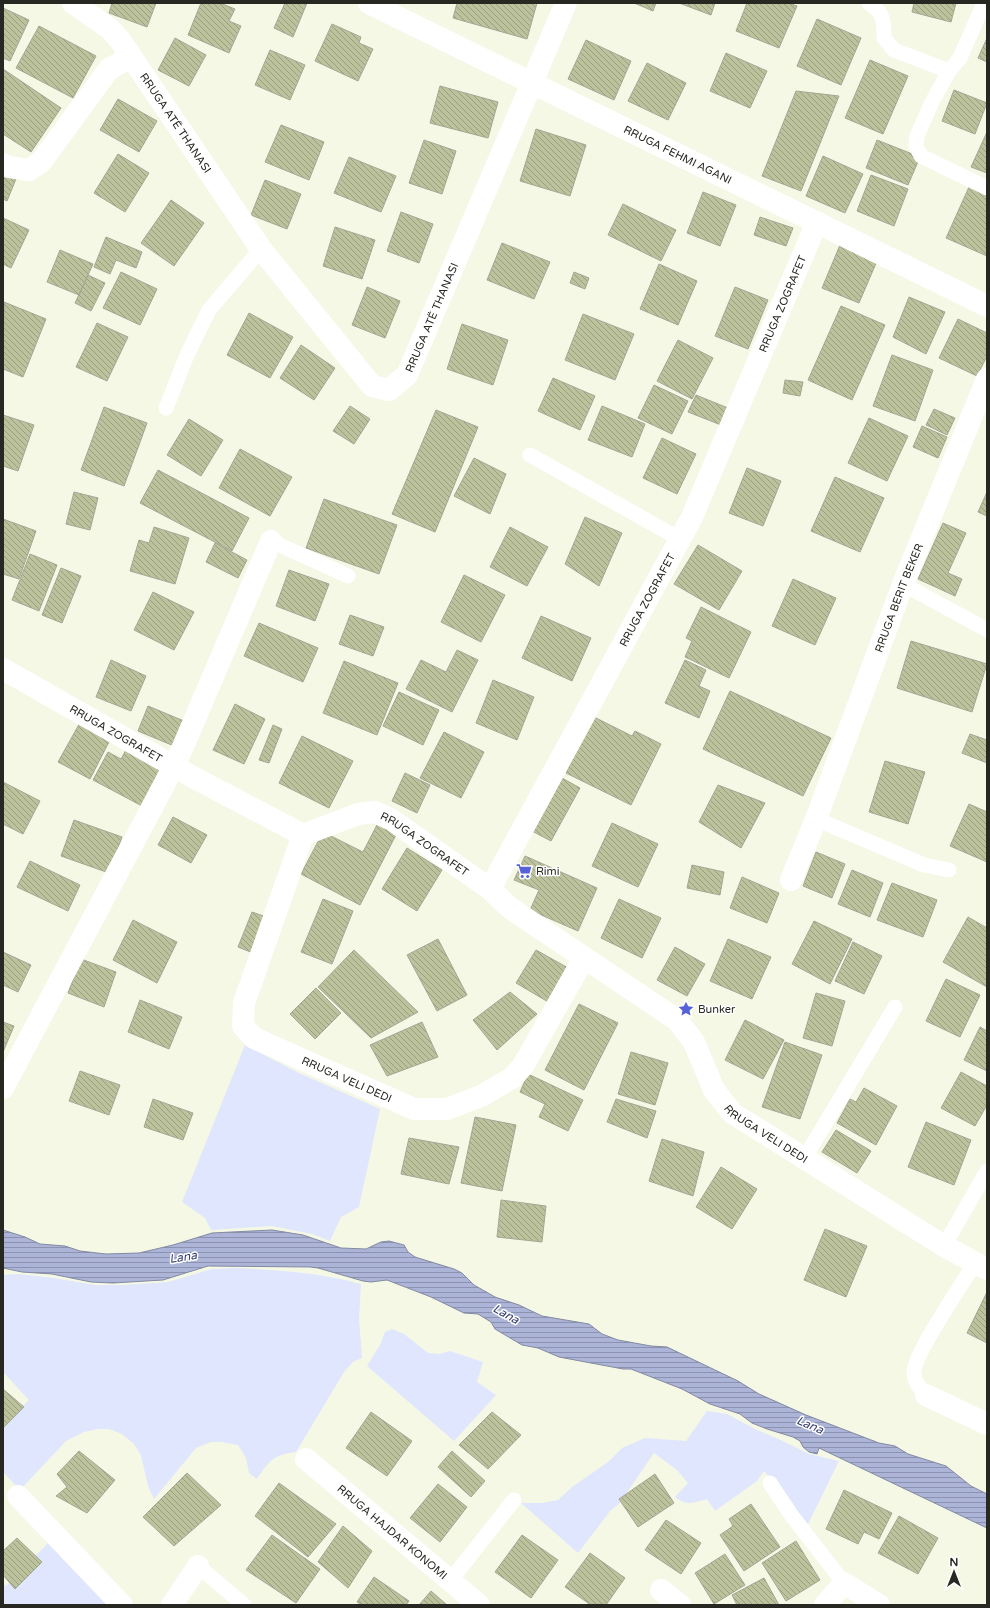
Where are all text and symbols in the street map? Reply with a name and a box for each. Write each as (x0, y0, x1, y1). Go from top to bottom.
street label: RRUGA ATË THANASI (137, 71, 214, 176)
street label: RRUGA FEHMI AGANI (621, 123, 734, 187)
street label: RRUGA ZOGRAFET (757, 253, 809, 354)
street label: RRUGA ATË THANASI (403, 261, 461, 374)
street label: RRUGA BERIT BEKER (872, 542, 926, 654)
street label: RRUGA ZOGRAFET (617, 551, 678, 649)
street label: RRUGA ZOGRAFET (67, 702, 165, 765)
street label: RRUGA ZOGRAFET (378, 810, 471, 879)
supermarket icon: Rimi (515, 862, 533, 880)
place label: Rimi (536, 865, 559, 878)
place icon: Bunker (677, 1000, 695, 1018)
place label: Bunker (698, 1003, 736, 1016)
street label: RRUGA VELI DEDI (300, 1054, 394, 1105)
street label: RRUGA VELI DEDI (721, 1102, 810, 1166)
water label: Lana (168, 1248, 198, 1266)
water label: Lana (490, 1301, 522, 1327)
water label: Lana (795, 1413, 826, 1437)
street label: RRUGA HAJDAR KONOMI (334, 1482, 450, 1582)
north arrow (934, 1552, 974, 1592)
text: N (950, 1556, 958, 1569)

